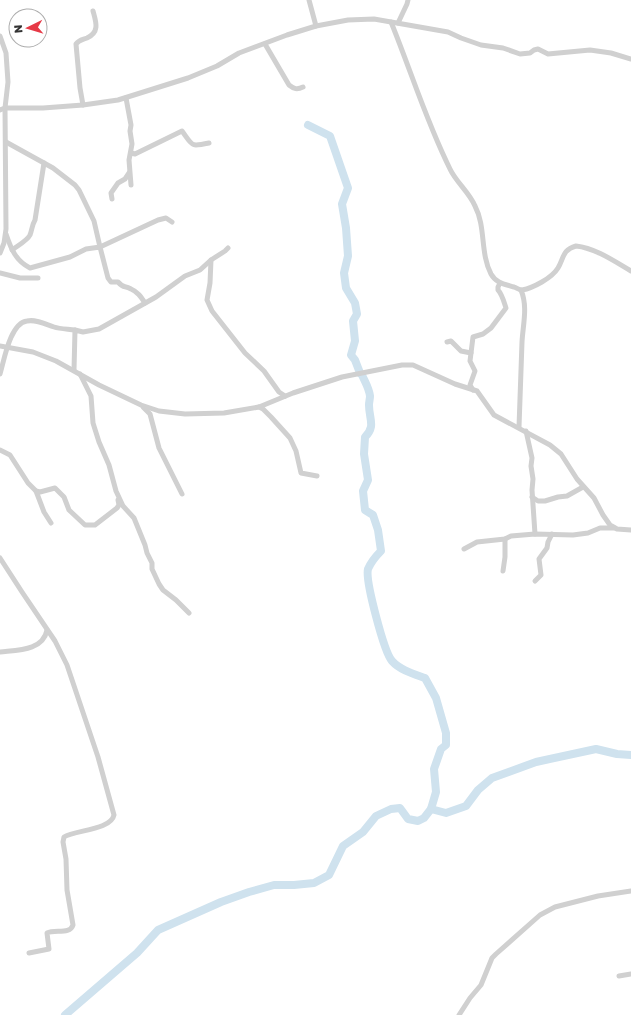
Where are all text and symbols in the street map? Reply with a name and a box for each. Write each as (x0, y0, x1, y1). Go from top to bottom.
north arrow (8, 8, 48, 48)
text: N (11, 24, 24, 34)

